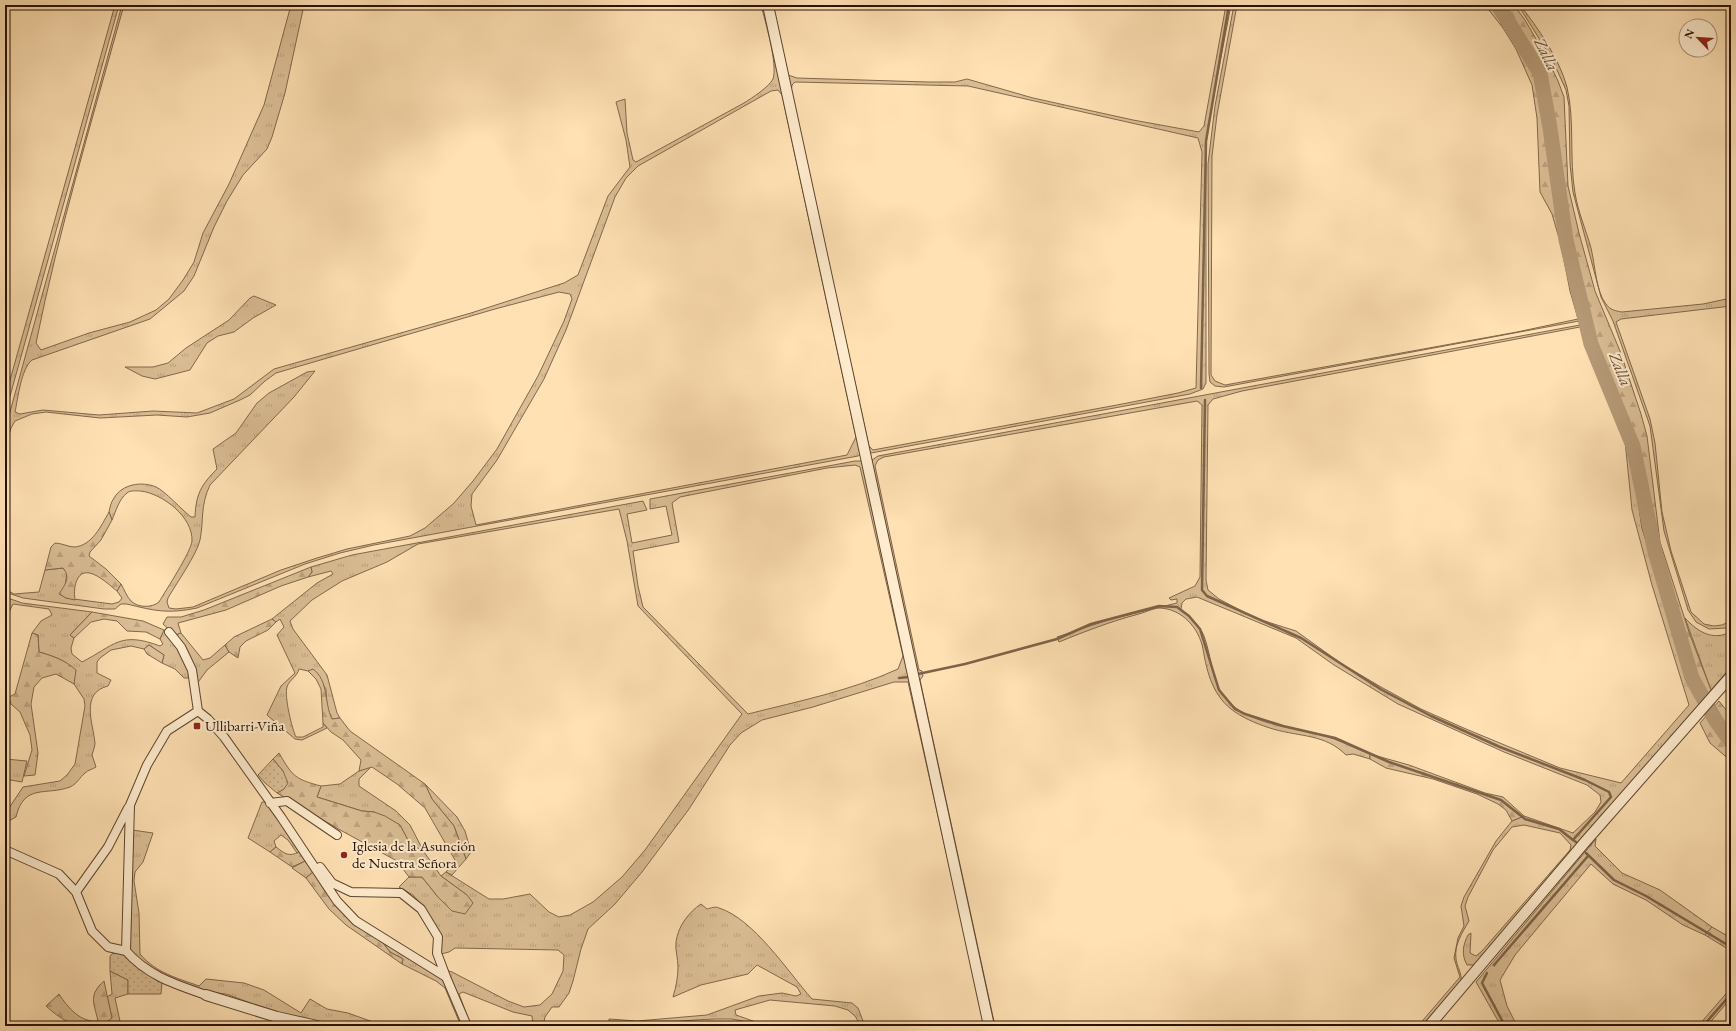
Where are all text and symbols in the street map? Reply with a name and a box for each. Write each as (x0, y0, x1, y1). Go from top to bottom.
north arrow (1678, 18, 1718, 58)
text: N (1681, 27, 1697, 41)
water label: Zalla (1529, 33, 1564, 74)
water label: Zalla (1604, 348, 1637, 389)
place label: Ullibarri-Viña (205, 716, 284, 735)
marker: Ullibarri-Viña (192, 721, 202, 731)
place label: Iglesia de la Asunción de Nuestra Señora (352, 836, 476, 872)
marker: Iglesia de la Asunción de Nuestra Señora (339, 850, 349, 860)

